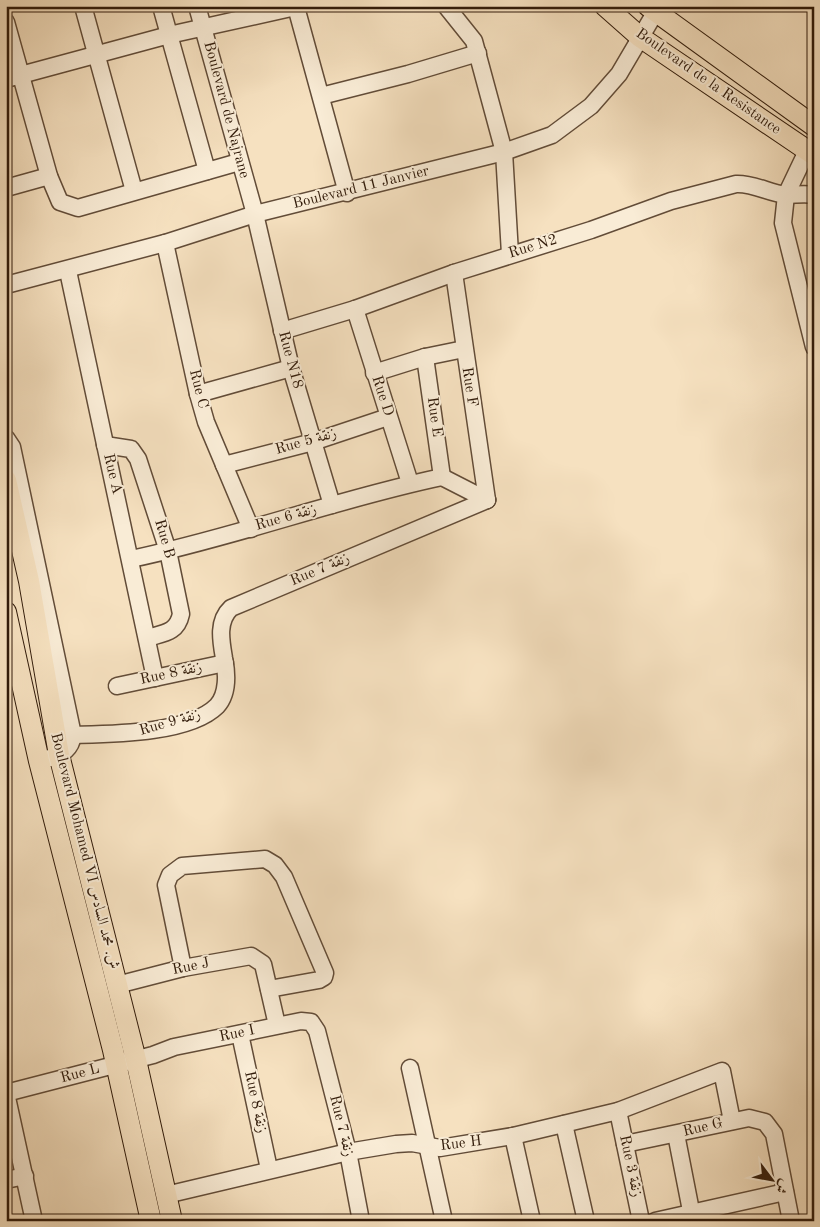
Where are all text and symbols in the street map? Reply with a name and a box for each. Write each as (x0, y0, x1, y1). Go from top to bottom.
street label: Boulevard de la Resistance (633, 26, 783, 138)
street label: Boulevard de Najrane (201, 40, 252, 180)
street label: Boulevard 11 Janvier (291, 164, 431, 212)
street label: Rue N2 (507, 233, 559, 261)
street label: Rue N18 (275, 330, 305, 390)
street label: Rue F (458, 366, 480, 408)
street label: Rue C (186, 368, 210, 410)
street label: Rue D (368, 374, 396, 418)
street label: Rue E (424, 396, 444, 438)
street label: Rue 5 زنقة (274, 426, 338, 458)
street label: Rue A (100, 452, 124, 496)
street label: Rue 6 زنقة (254, 502, 318, 534)
street label: Rue B (151, 518, 177, 560)
street label: Rue 7 زنقة (288, 551, 352, 589)
street label: Rue 8 زنقة (139, 660, 203, 688)
street label: Rue 9 زنقة (138, 707, 202, 739)
street label: Boulevard Mohamed VI ش. محمد السادس (47, 731, 122, 971)
street label: Rue J (171, 956, 211, 978)
street label: Rue I (218, 1023, 256, 1045)
street label: Rue L (59, 1062, 101, 1086)
street label: Rue 8 زنقة (241, 1070, 269, 1134)
street label: Rue 7 زنقة (326, 1094, 356, 1158)
street label: Rue G (682, 1116, 725, 1140)
street label: Rue H (439, 1134, 483, 1154)
street label: Rue 3 زنقة (616, 1134, 644, 1198)
north arrow (748, 1154, 798, 1204)
text: ش (773, 1177, 792, 1196)

